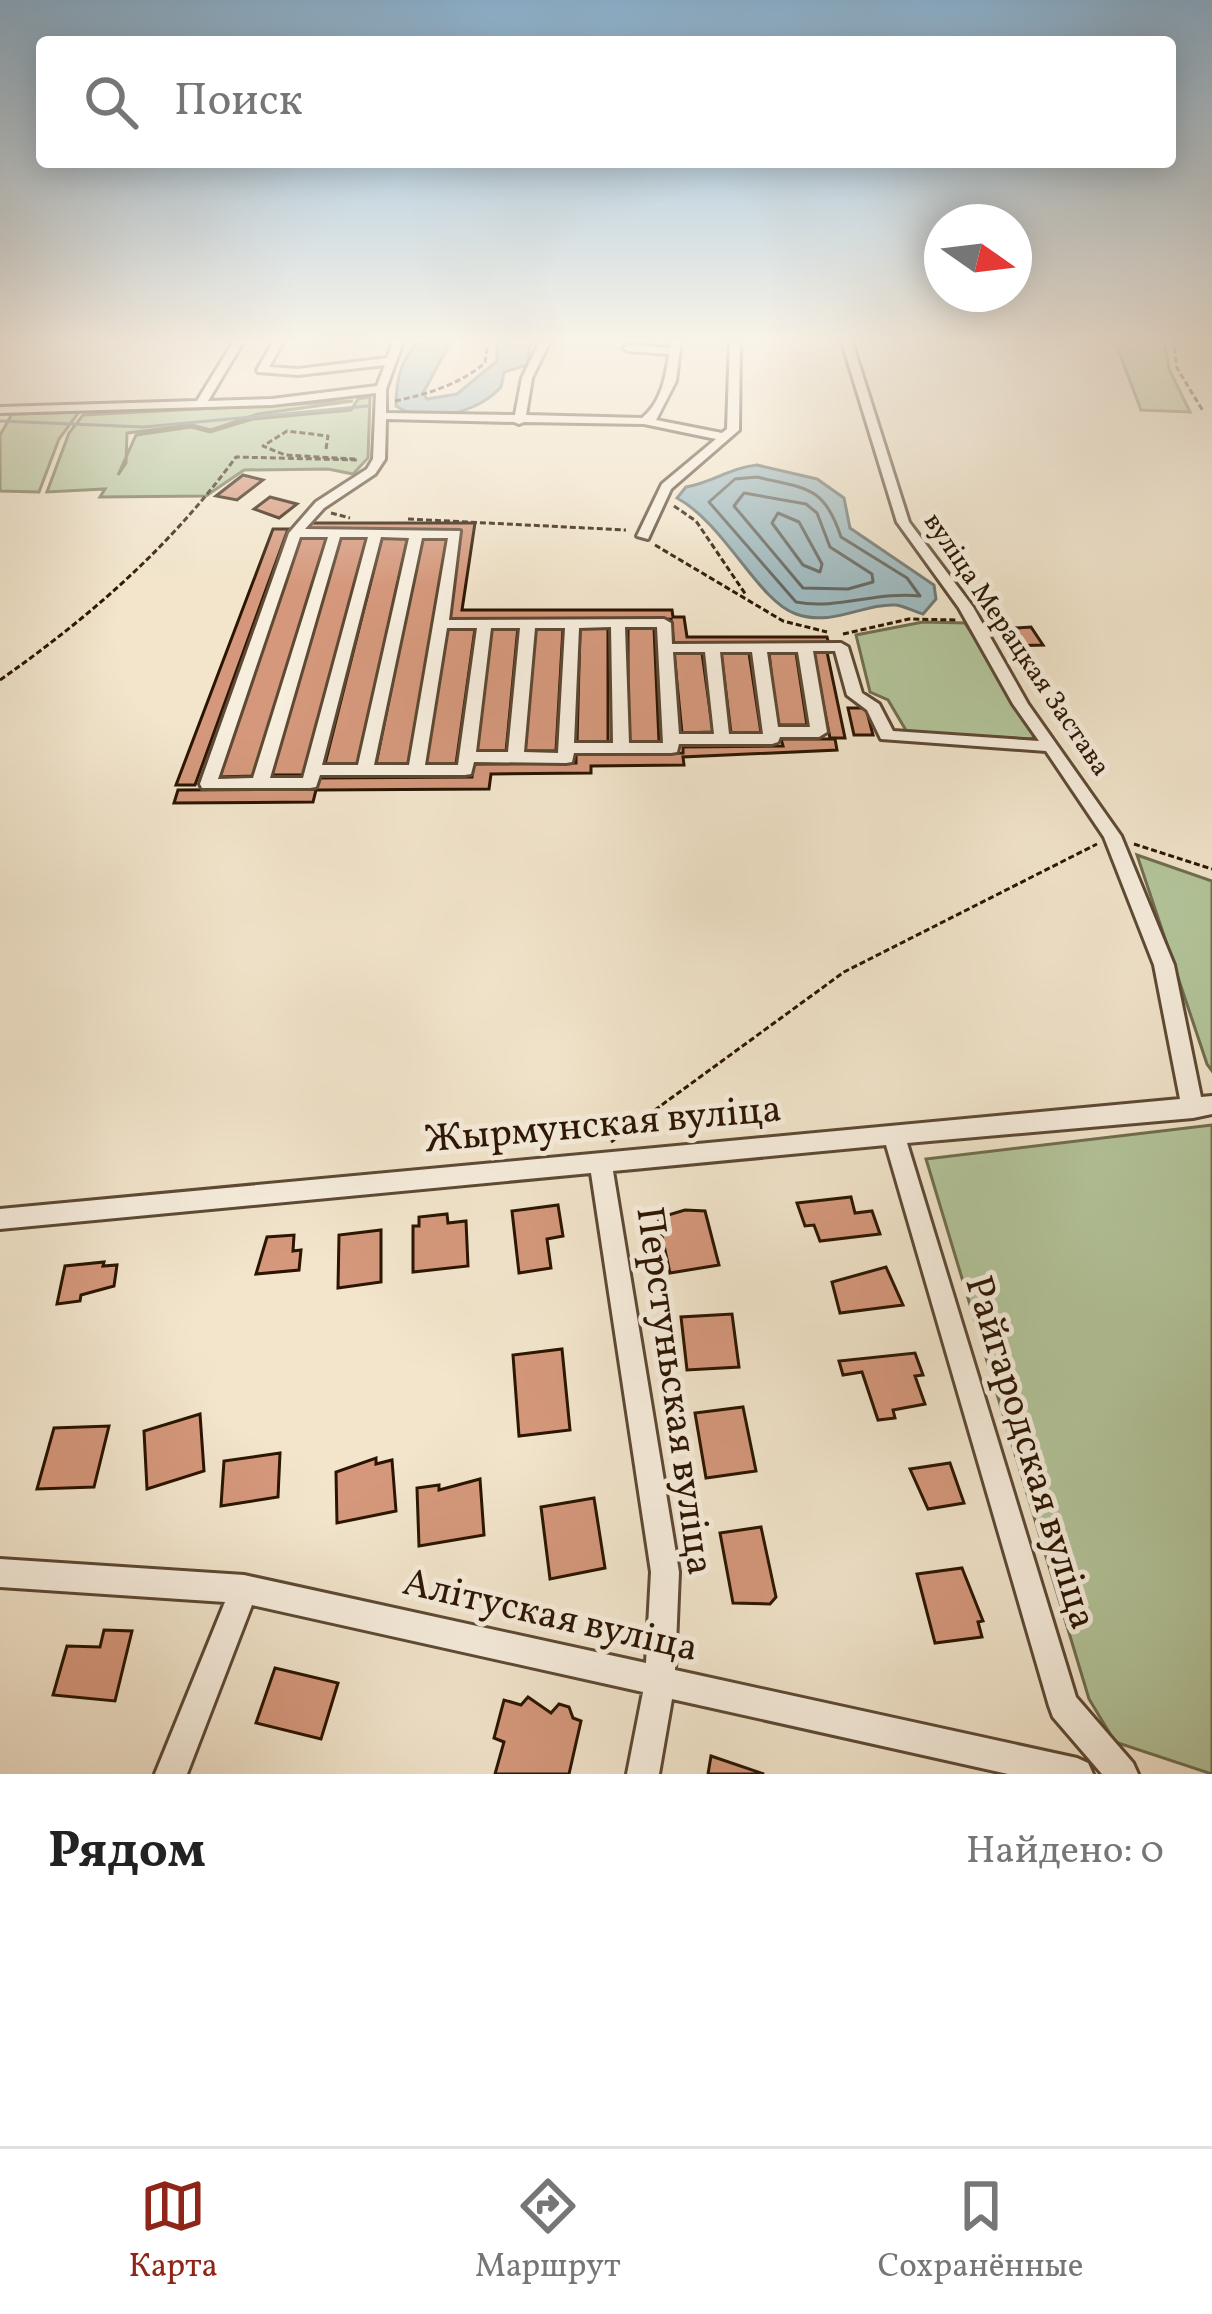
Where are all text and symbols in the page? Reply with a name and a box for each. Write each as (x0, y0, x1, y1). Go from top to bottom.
search box (36, 36, 1176, 168)
icon: search (78, 69, 144, 135)
text: Поиск (174, 71, 303, 134)
north arrow (924, 204, 1032, 312)
street label: вуліца Мерацкая Застава (913, 506, 1119, 784)
street label: Жырмунская вуліца (422, 1083, 784, 1169)
street label: Перстуньская вуліца (620, 1203, 726, 1579)
street label: Райгародская вуліца (950, 1270, 1108, 1636)
street label: Алітуская вуліца (397, 1557, 703, 1677)
text: Рядом (48, 1817, 206, 1888)
text: Найдено: 0 (966, 1825, 1164, 1879)
tab: Карта (128, 2173, 218, 2291)
tab: Маршрут (475, 2173, 621, 2291)
tab: Сохранённые (878, 2173, 1083, 2291)

